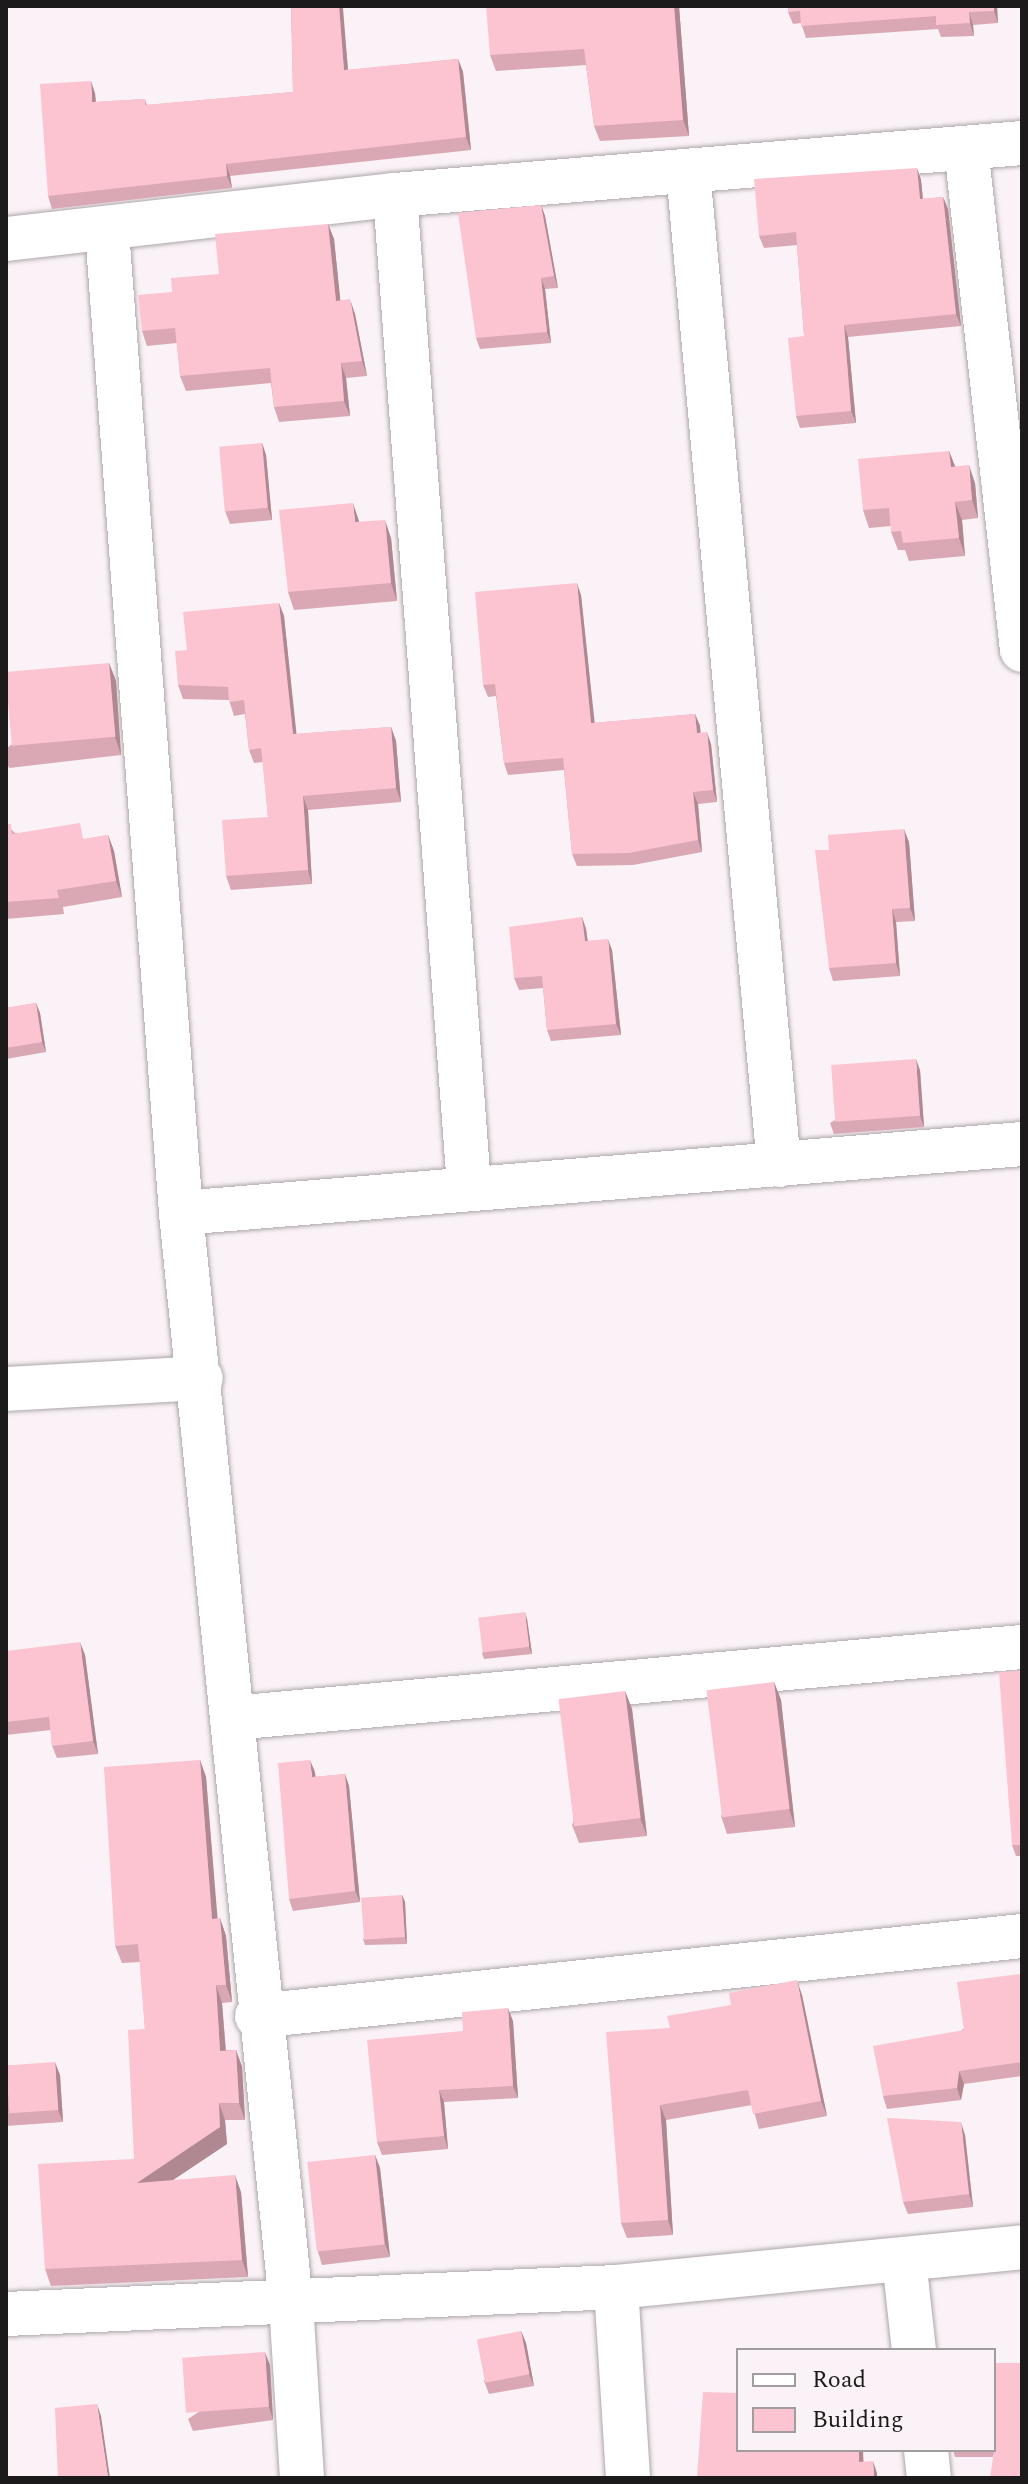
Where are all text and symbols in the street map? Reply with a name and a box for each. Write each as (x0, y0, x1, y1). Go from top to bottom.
legend (736, 2348, 996, 2452)
text: Road (812, 2362, 866, 2398)
text: Building (812, 2402, 904, 2438)

